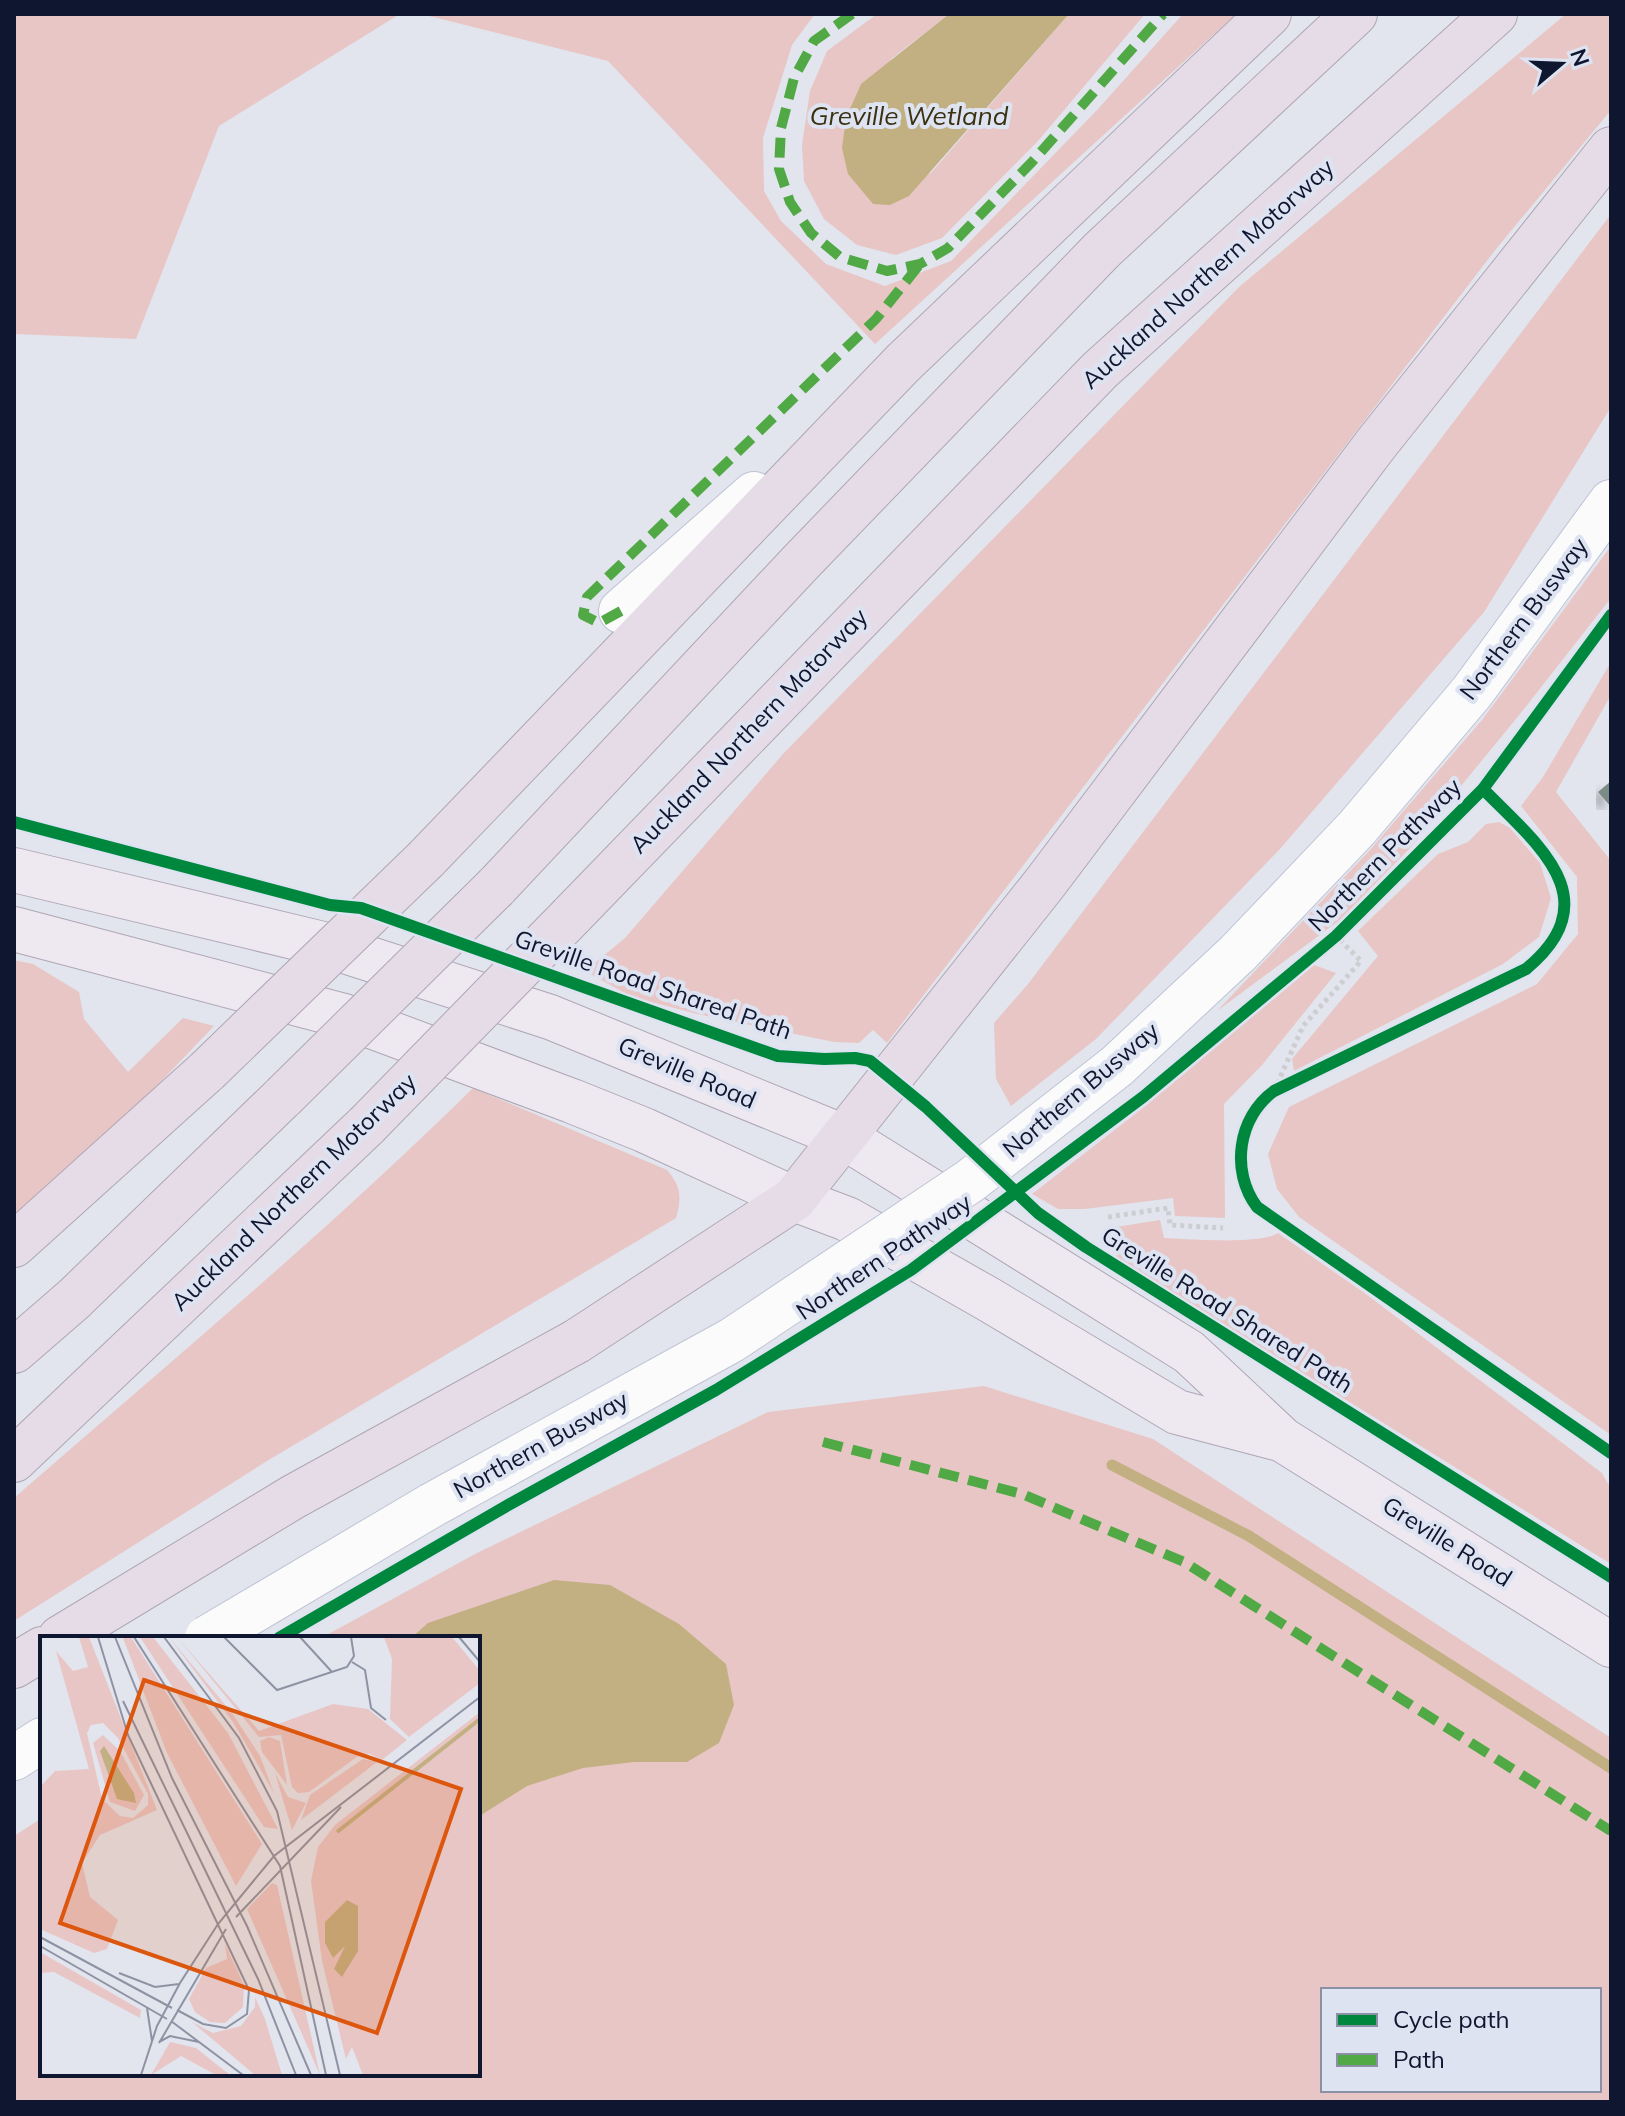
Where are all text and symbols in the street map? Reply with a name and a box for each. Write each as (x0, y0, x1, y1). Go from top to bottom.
north arrow (1521, 24, 1601, 104)
text: N (1564, 45, 1596, 70)
water label: Greville Wetland (810, 99, 1009, 132)
street label: Auckland Northern Motorway (1075, 152, 1340, 395)
street label: Northern Busway (1453, 531, 1594, 705)
street label: Auckland Northern Motorway (623, 601, 874, 859)
street label: Northern Pathway (1301, 771, 1468, 937)
street label: Greville Road Shared Path (511, 923, 796, 1046)
street label: Northern Busway (996, 1015, 1165, 1163)
street label: Greville Road (614, 1030, 761, 1115)
street label: Auckland Northern Motorway (164, 1066, 422, 1316)
street label: Northern Pathway (790, 1186, 977, 1326)
street label: Greville Road Shared Path (1096, 1219, 1359, 1399)
street label: Northern Busway (448, 1384, 633, 1505)
street label: Greville Road (1377, 1489, 1518, 1593)
inset map (40, 1636, 480, 2076)
legend (1321, 1988, 1601, 2092)
text: Cycle path (1393, 2004, 1510, 2034)
text: Path (1393, 2044, 1445, 2074)

